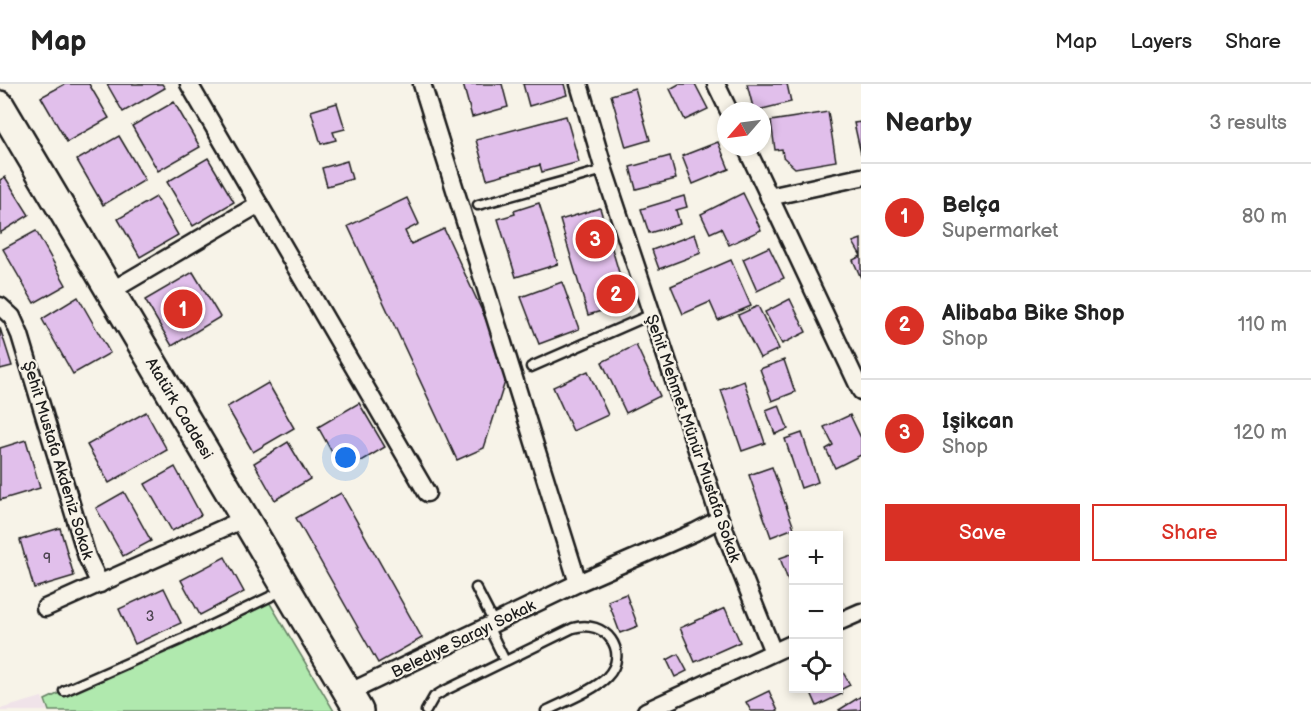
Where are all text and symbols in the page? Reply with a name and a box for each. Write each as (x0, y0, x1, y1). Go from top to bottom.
text: Map (30, 25, 86, 58)
text: Map (1055, 29, 1097, 54)
text: Layers (1130, 29, 1192, 54)
text: Share (1225, 29, 1281, 54)
north arrow (717, 102, 771, 156)
text: Nearby (885, 108, 972, 139)
text: 3 results (1209, 111, 1287, 135)
text: Belça (942, 192, 1000, 219)
text: 1 (900, 205, 909, 229)
text: 80 m (1242, 205, 1287, 229)
pin: 3 (576, 216, 614, 262)
text: Supermarket (942, 219, 1058, 243)
pin: 2 (596, 272, 636, 316)
pin: 1 (164, 286, 202, 332)
text: Alibaba Bike Shop (942, 300, 1125, 327)
street label: Şehit Mehmet Münür Mustafa Sokak (641, 312, 744, 565)
text: 2 (899, 313, 910, 337)
text: 110 m (1238, 313, 1287, 337)
text: Shop (942, 327, 988, 351)
street label: Atatürk Caddesi (141, 355, 216, 463)
street label: Şehit Mustafa Akdeniz Sokak (18, 359, 97, 562)
text: Işikcan (942, 408, 1014, 435)
text: 3 (899, 421, 910, 445)
text: 120 m (1234, 421, 1287, 445)
text: Shop (942, 435, 988, 459)
your location (331, 443, 360, 472)
button: Save (885, 504, 1080, 561)
button: Share (1092, 504, 1287, 561)
map controls (789, 531, 843, 693)
button: + (789, 531, 843, 585)
house number: 9 (43, 550, 51, 567)
button: − (789, 585, 843, 639)
street label: Beledıye Sarayı Sokak (389, 596, 539, 682)
house number: 3 (146, 608, 154, 625)
button: locate (789, 639, 843, 693)

